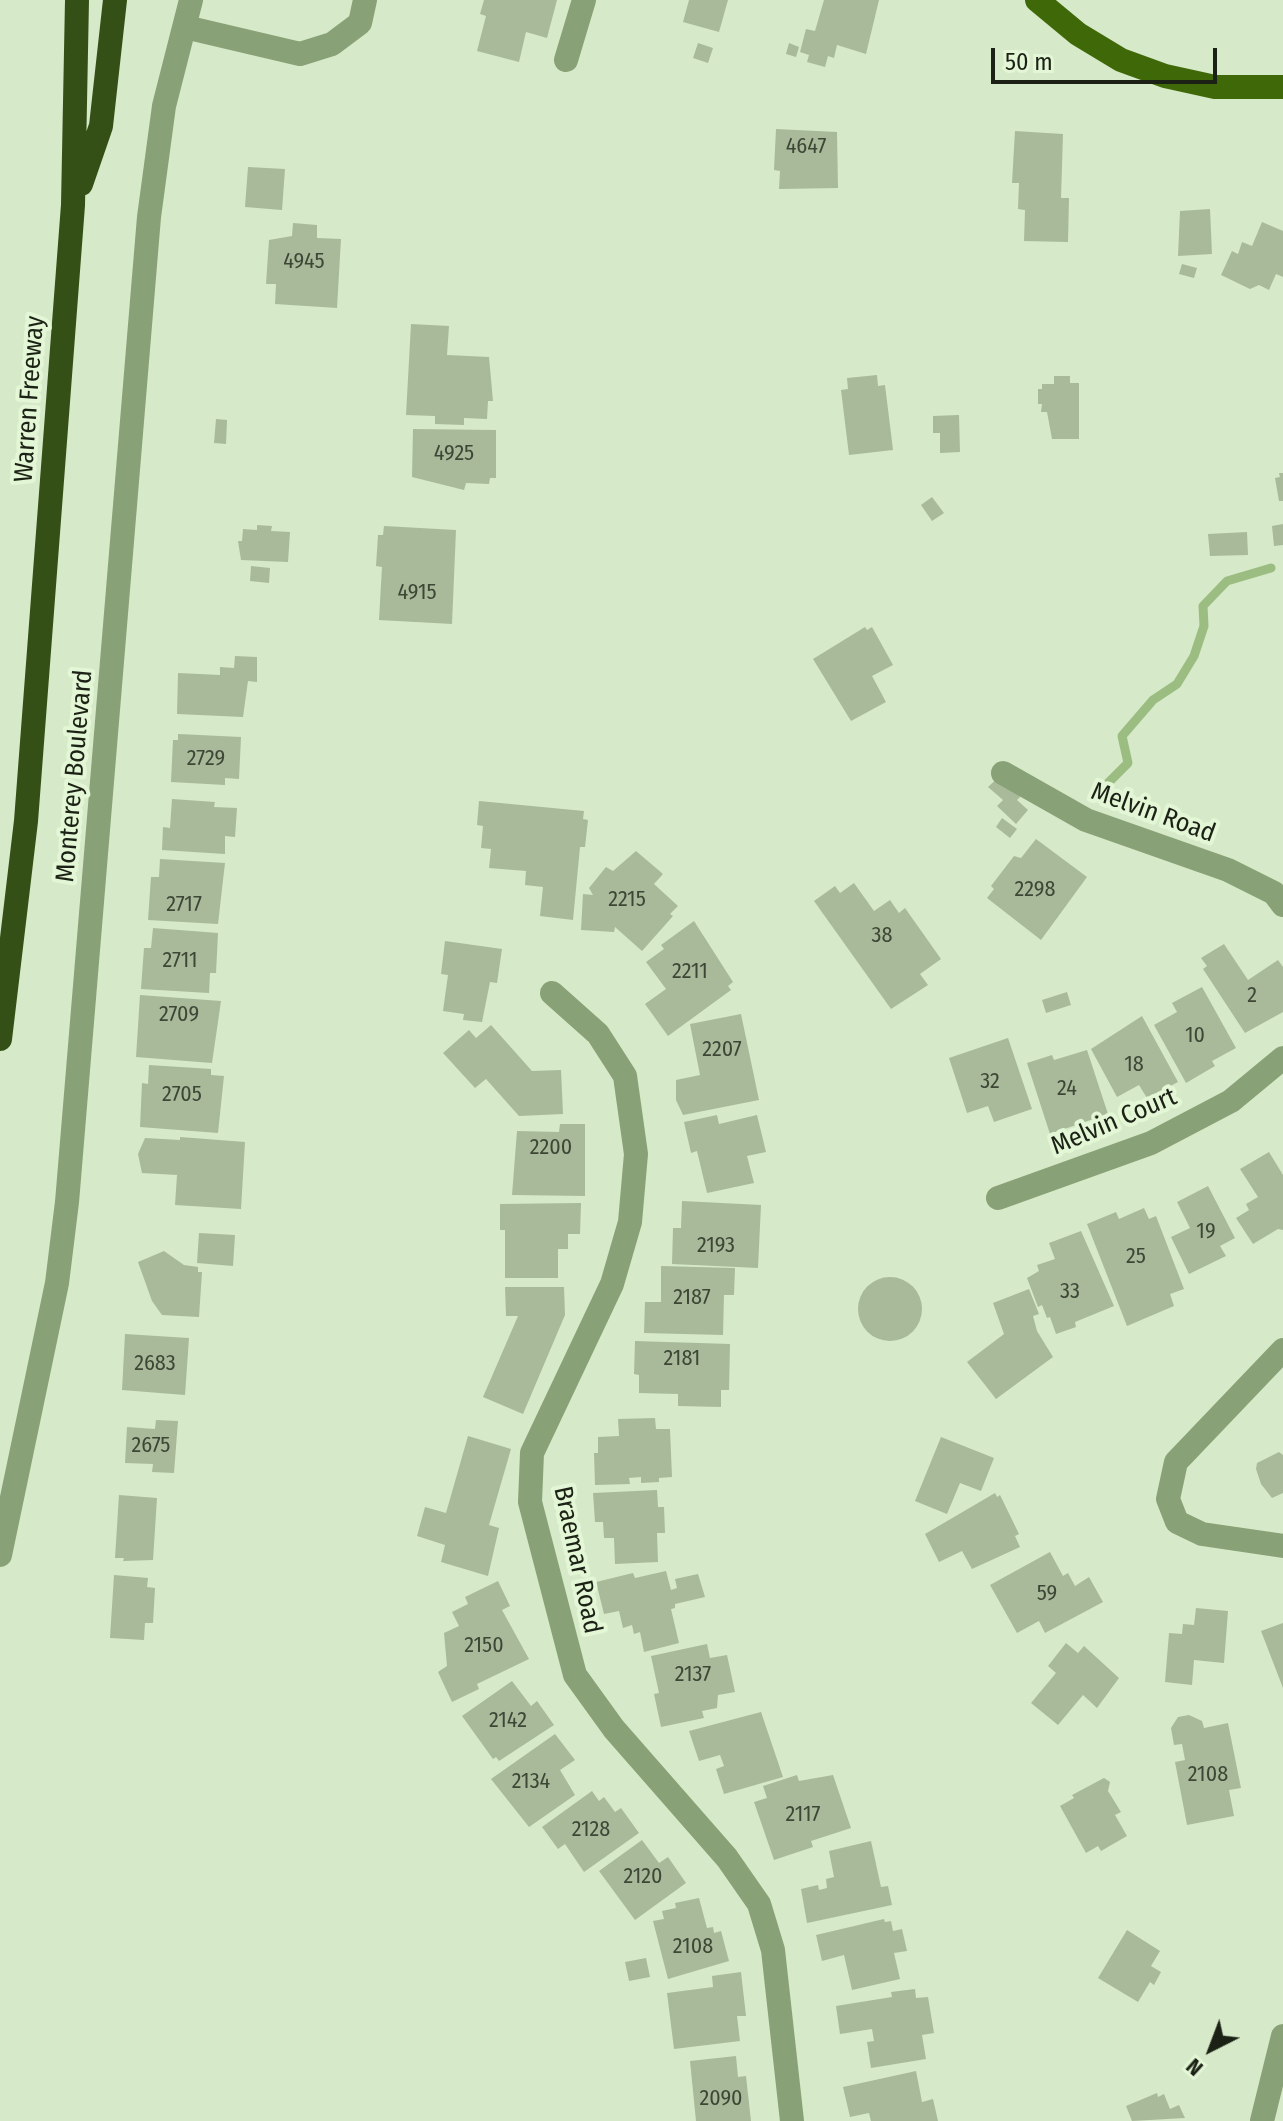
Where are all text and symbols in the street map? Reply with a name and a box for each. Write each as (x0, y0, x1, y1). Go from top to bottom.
scale bar (995, 32, 1221, 82)
text: 50 m (1005, 48, 1053, 76)
house number: 4647 (786, 134, 826, 160)
house number: 4945 (283, 249, 325, 275)
street label: Warren Freeway (9, 315, 51, 483)
house number: 4925 (434, 441, 474, 467)
house number: 4915 (397, 580, 437, 606)
street label: Monterey Boulevard (50, 669, 100, 883)
house number: 2729 (187, 746, 225, 772)
street label: Melvin Road (1087, 776, 1219, 850)
house number: 2298 (1015, 877, 1055, 903)
house number: 2215 (608, 887, 646, 913)
house number: 2717 (166, 892, 202, 918)
house number: 38 (872, 923, 892, 949)
house number: 2711 (162, 948, 198, 974)
house number: 2211 (672, 959, 708, 985)
house number: 2 (1247, 983, 1257, 1009)
house number: 2709 (159, 1002, 199, 1028)
house number: 10 (1185, 1023, 1205, 1049)
house number: 2207 (702, 1037, 742, 1063)
house number: 18 (1124, 1052, 1144, 1078)
house number: 32 (980, 1069, 1000, 1095)
house number: 24 (1057, 1076, 1077, 1102)
house number: 2705 (162, 1082, 202, 1108)
street label: Melvin Court (1047, 1082, 1181, 1162)
house number: 2200 (530, 1135, 572, 1161)
house number: 19 (1196, 1219, 1216, 1245)
house number: 2193 (697, 1233, 735, 1259)
house number: 25 (1126, 1244, 1146, 1270)
house number: 33 (1060, 1279, 1080, 1305)
house number: 2187 (673, 1285, 711, 1311)
house number: 2181 (664, 1346, 700, 1372)
house number: 2683 (134, 1351, 176, 1377)
house number: 2675 (132, 1433, 170, 1459)
street label: Braemar Road (546, 1483, 608, 1637)
house number: 59 (1037, 1581, 1057, 1607)
house number: 2150 (464, 1633, 504, 1659)
house number: 2137 (675, 1662, 711, 1688)
house number: 2142 (489, 1708, 527, 1734)
house number: 2108 (1188, 1762, 1228, 1788)
house number: 2134 (512, 1769, 550, 1795)
house number: 2117 (786, 1802, 820, 1828)
house number: 2128 (572, 1817, 610, 1843)
house number: 2120 (624, 1864, 662, 1890)
house number: 2108 (673, 1934, 713, 1960)
north arrow (1171, 2009, 1251, 2089)
text: N (1181, 2053, 1209, 2082)
house number: 2090 (699, 2086, 743, 2112)

